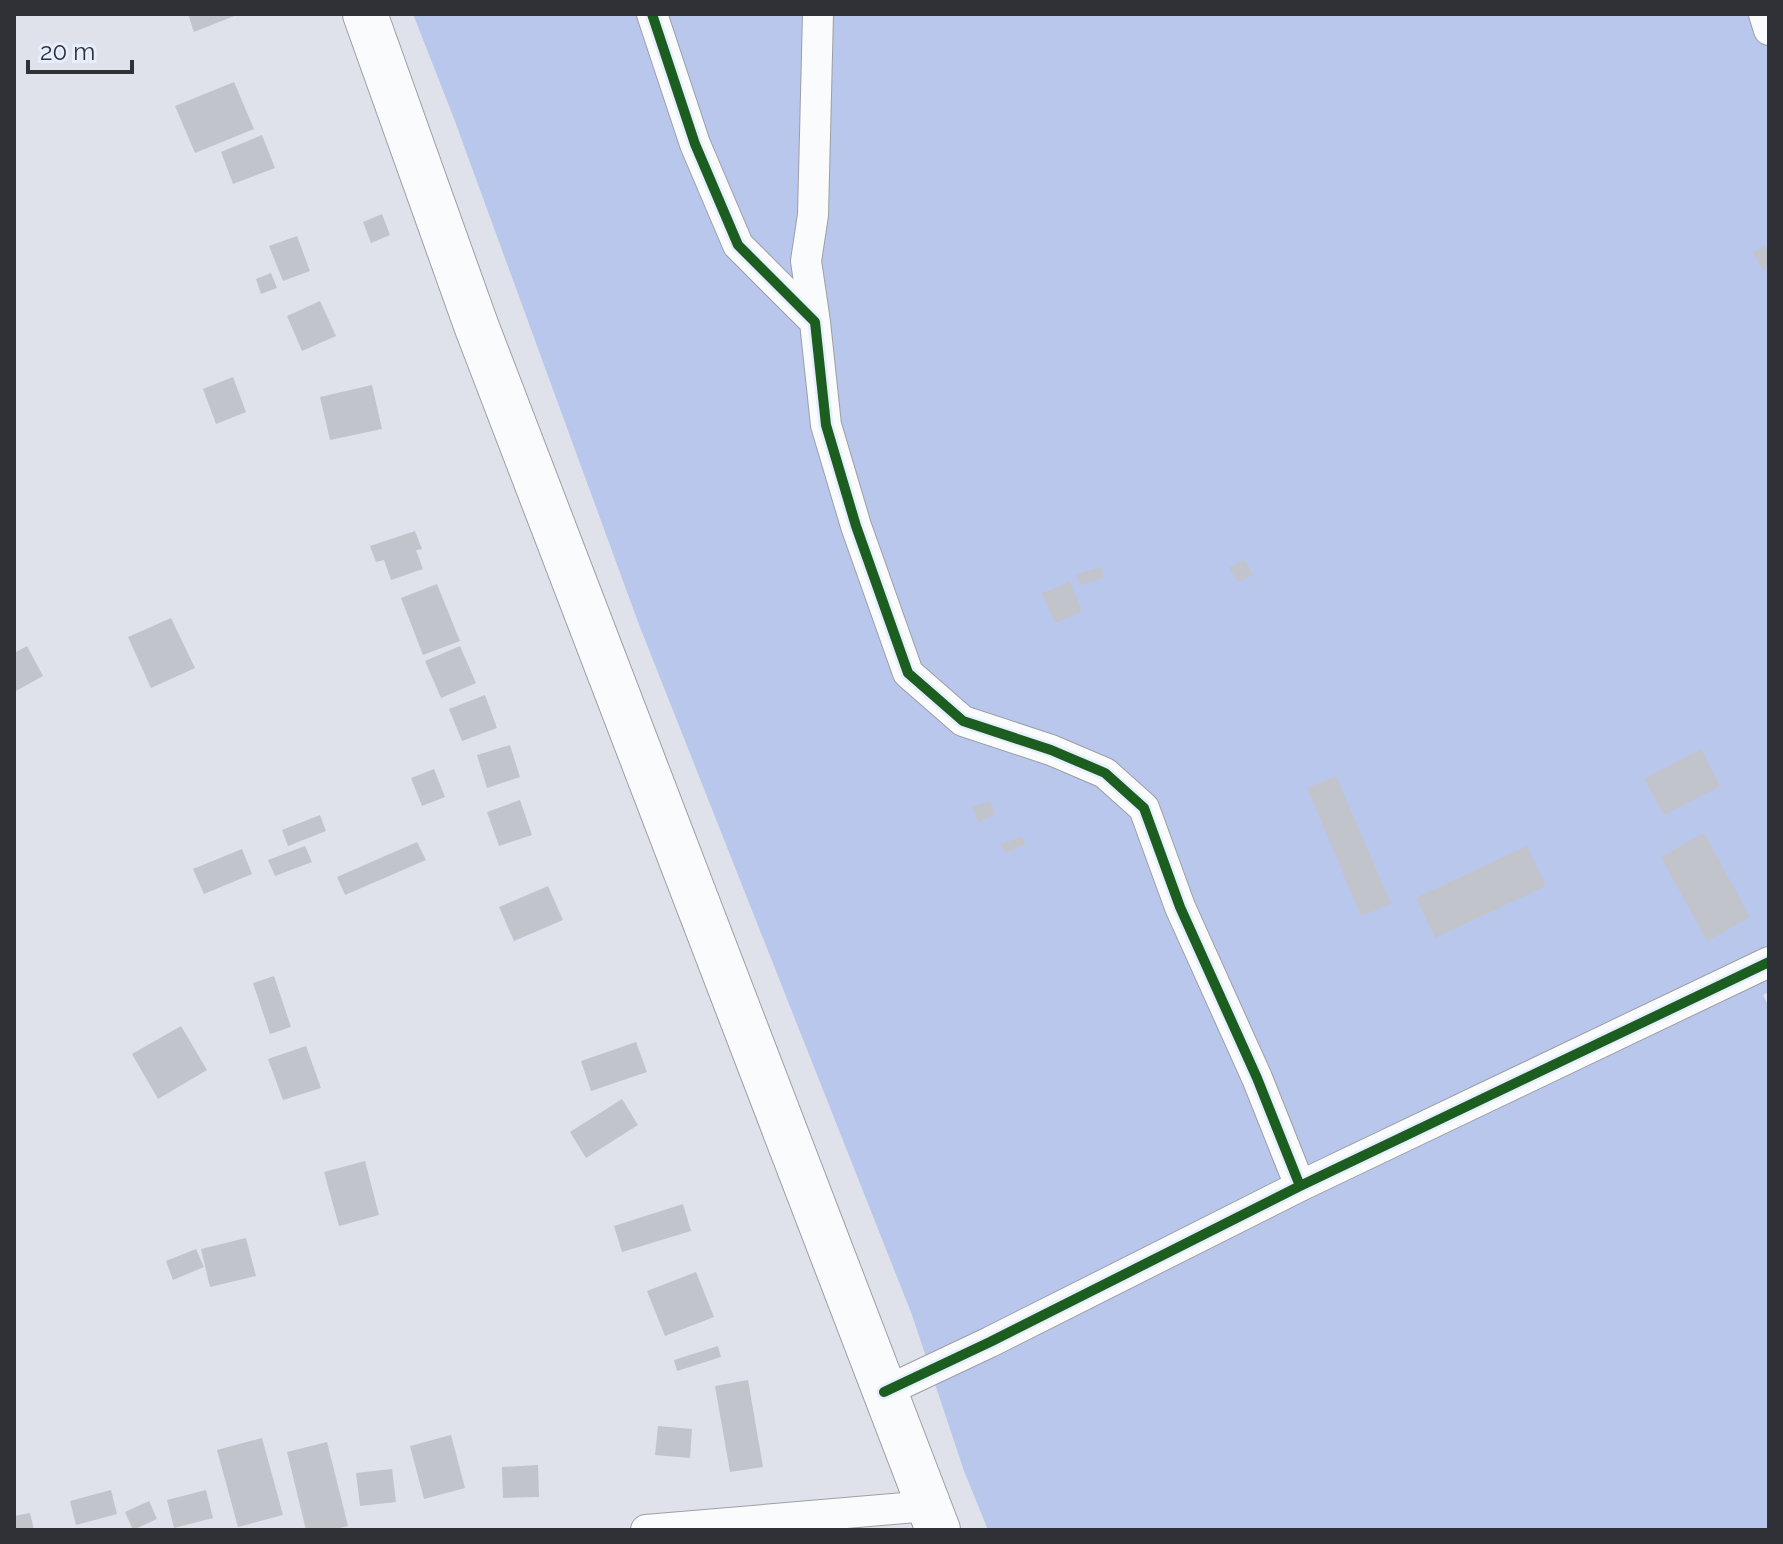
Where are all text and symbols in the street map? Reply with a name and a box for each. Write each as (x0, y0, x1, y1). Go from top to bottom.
scale bar (28, 24, 132, 74)
text: 20 m (40, 37, 95, 66)

